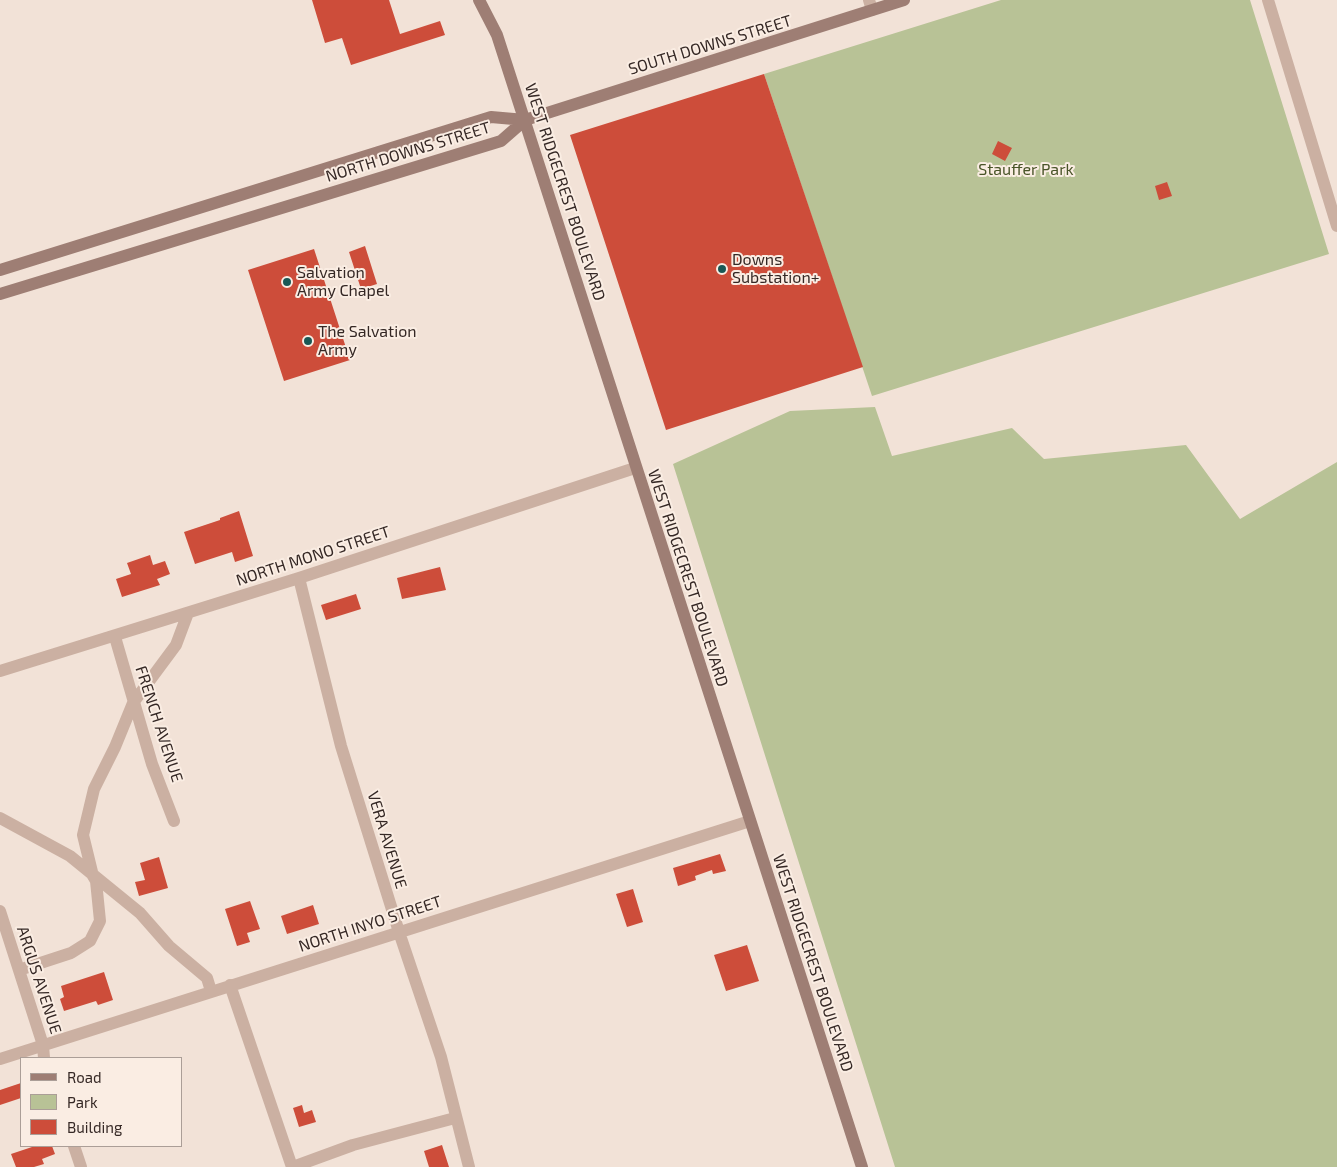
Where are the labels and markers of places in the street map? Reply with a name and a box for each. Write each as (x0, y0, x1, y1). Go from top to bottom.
place label: Downs Substation+ (732, 250, 819, 288)
place label: Salvation Army Chapel (297, 263, 389, 301)
marker: Downs Substation+ (716, 263, 728, 275)
marker: Salvation Army Chapel (281, 276, 293, 288)
place label: The Salvation Army (318, 322, 417, 360)
marker: The Salvation Army (302, 335, 314, 347)

